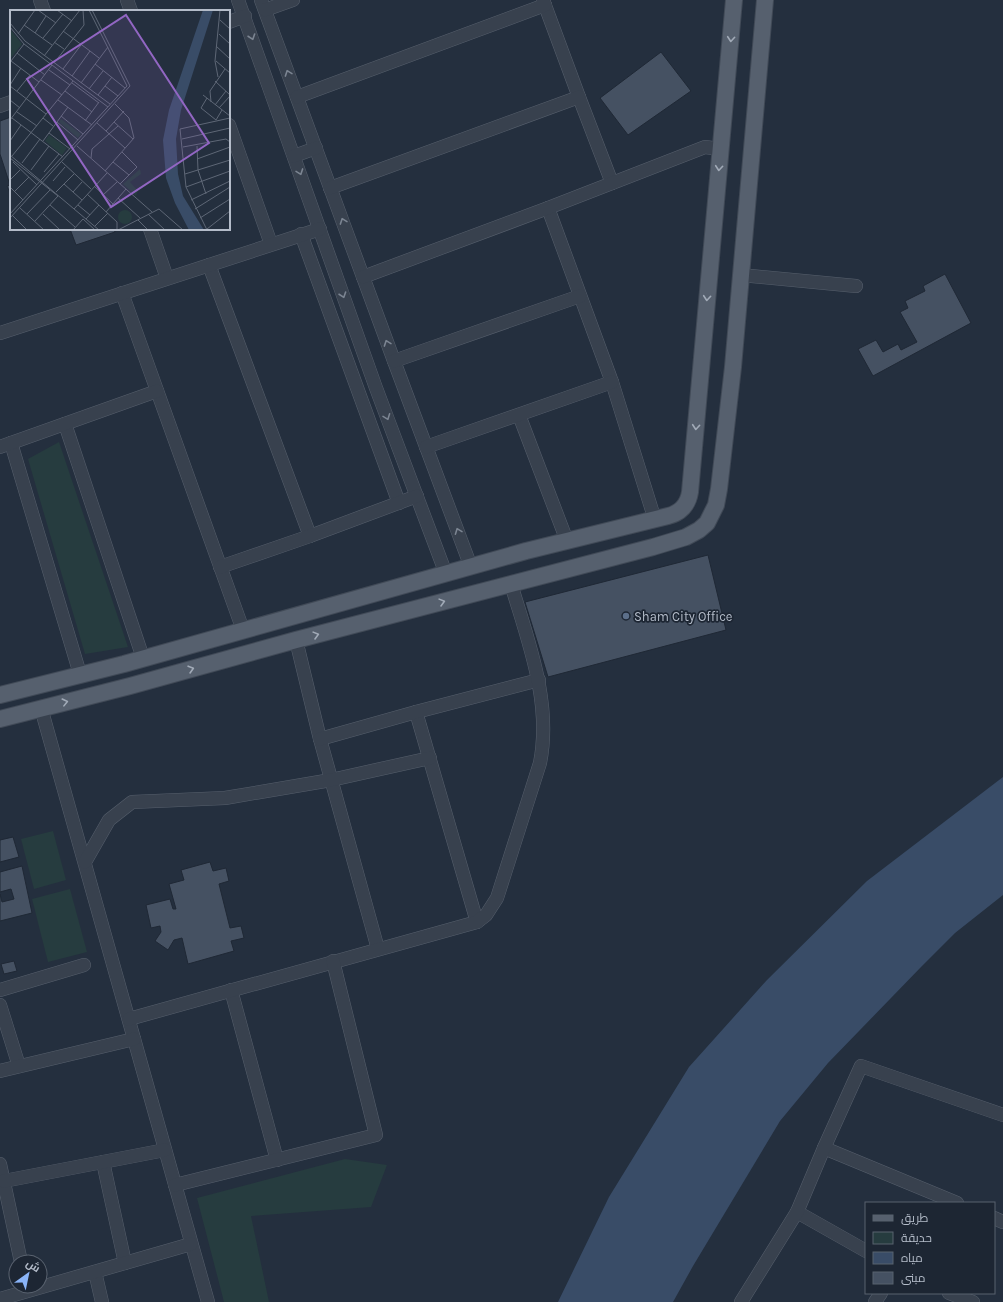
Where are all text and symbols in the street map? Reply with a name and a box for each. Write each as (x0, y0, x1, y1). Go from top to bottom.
inset map (10, 10, 230, 230)
one-way arrow (247, 33, 255, 40)
one-way arrow (726, 36, 735, 42)
one-way arrow (285, 69, 293, 76)
one-way arrow (714, 165, 723, 171)
one-way arrow (295, 169, 303, 176)
one-way arrow (339, 218, 347, 225)
one-way arrow (338, 291, 347, 298)
one-way arrow (703, 295, 712, 301)
one-way arrow (384, 340, 392, 347)
one-way arrow (382, 414, 390, 421)
one-way arrow (691, 424, 700, 430)
one-way arrow (454, 527, 462, 534)
one-way arrow (438, 598, 445, 607)
place label: Sham City Office (634, 609, 733, 624)
marker: Sham City Office (621, 611, 631, 621)
one-way arrow (313, 631, 319, 639)
one-way arrow (187, 665, 194, 674)
one-way arrow (62, 699, 68, 707)
legend (865, 1202, 995, 1294)
text: طريق (901, 1211, 929, 1225)
text: حديقة (901, 1231, 932, 1245)
text: مياه (901, 1251, 923, 1265)
north arrow (8, 1254, 48, 1294)
text: ش (24, 1257, 43, 1275)
text: مبنى (901, 1271, 926, 1285)

